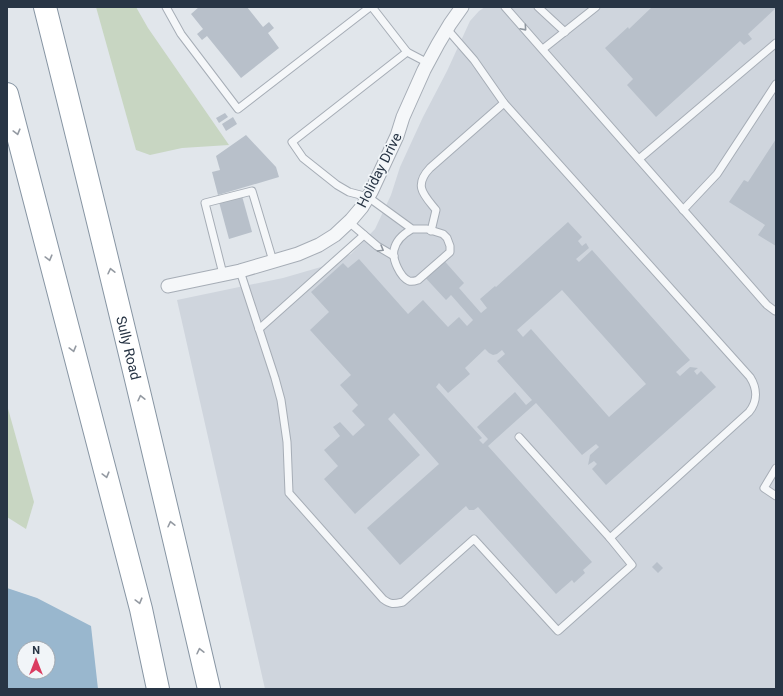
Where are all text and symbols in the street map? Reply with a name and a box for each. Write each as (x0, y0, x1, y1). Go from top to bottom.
one-way arrow (520, 23, 527, 31)
one-way arrow (12, 128, 21, 135)
street label: Holiday Drive (353, 130, 405, 210)
one-way arrow (377, 244, 384, 251)
one-way arrow (45, 255, 53, 261)
one-way arrow (107, 268, 115, 275)
street label: Sully Road (113, 314, 144, 381)
one-way arrow (68, 346, 77, 353)
one-way arrow (137, 395, 145, 401)
one-way arrow (101, 471, 110, 478)
one-way arrow (167, 521, 175, 528)
one-way arrow (134, 598, 142, 604)
north arrow (16, 640, 56, 680)
text: N (32, 644, 40, 657)
one-way arrow (197, 648, 205, 654)

